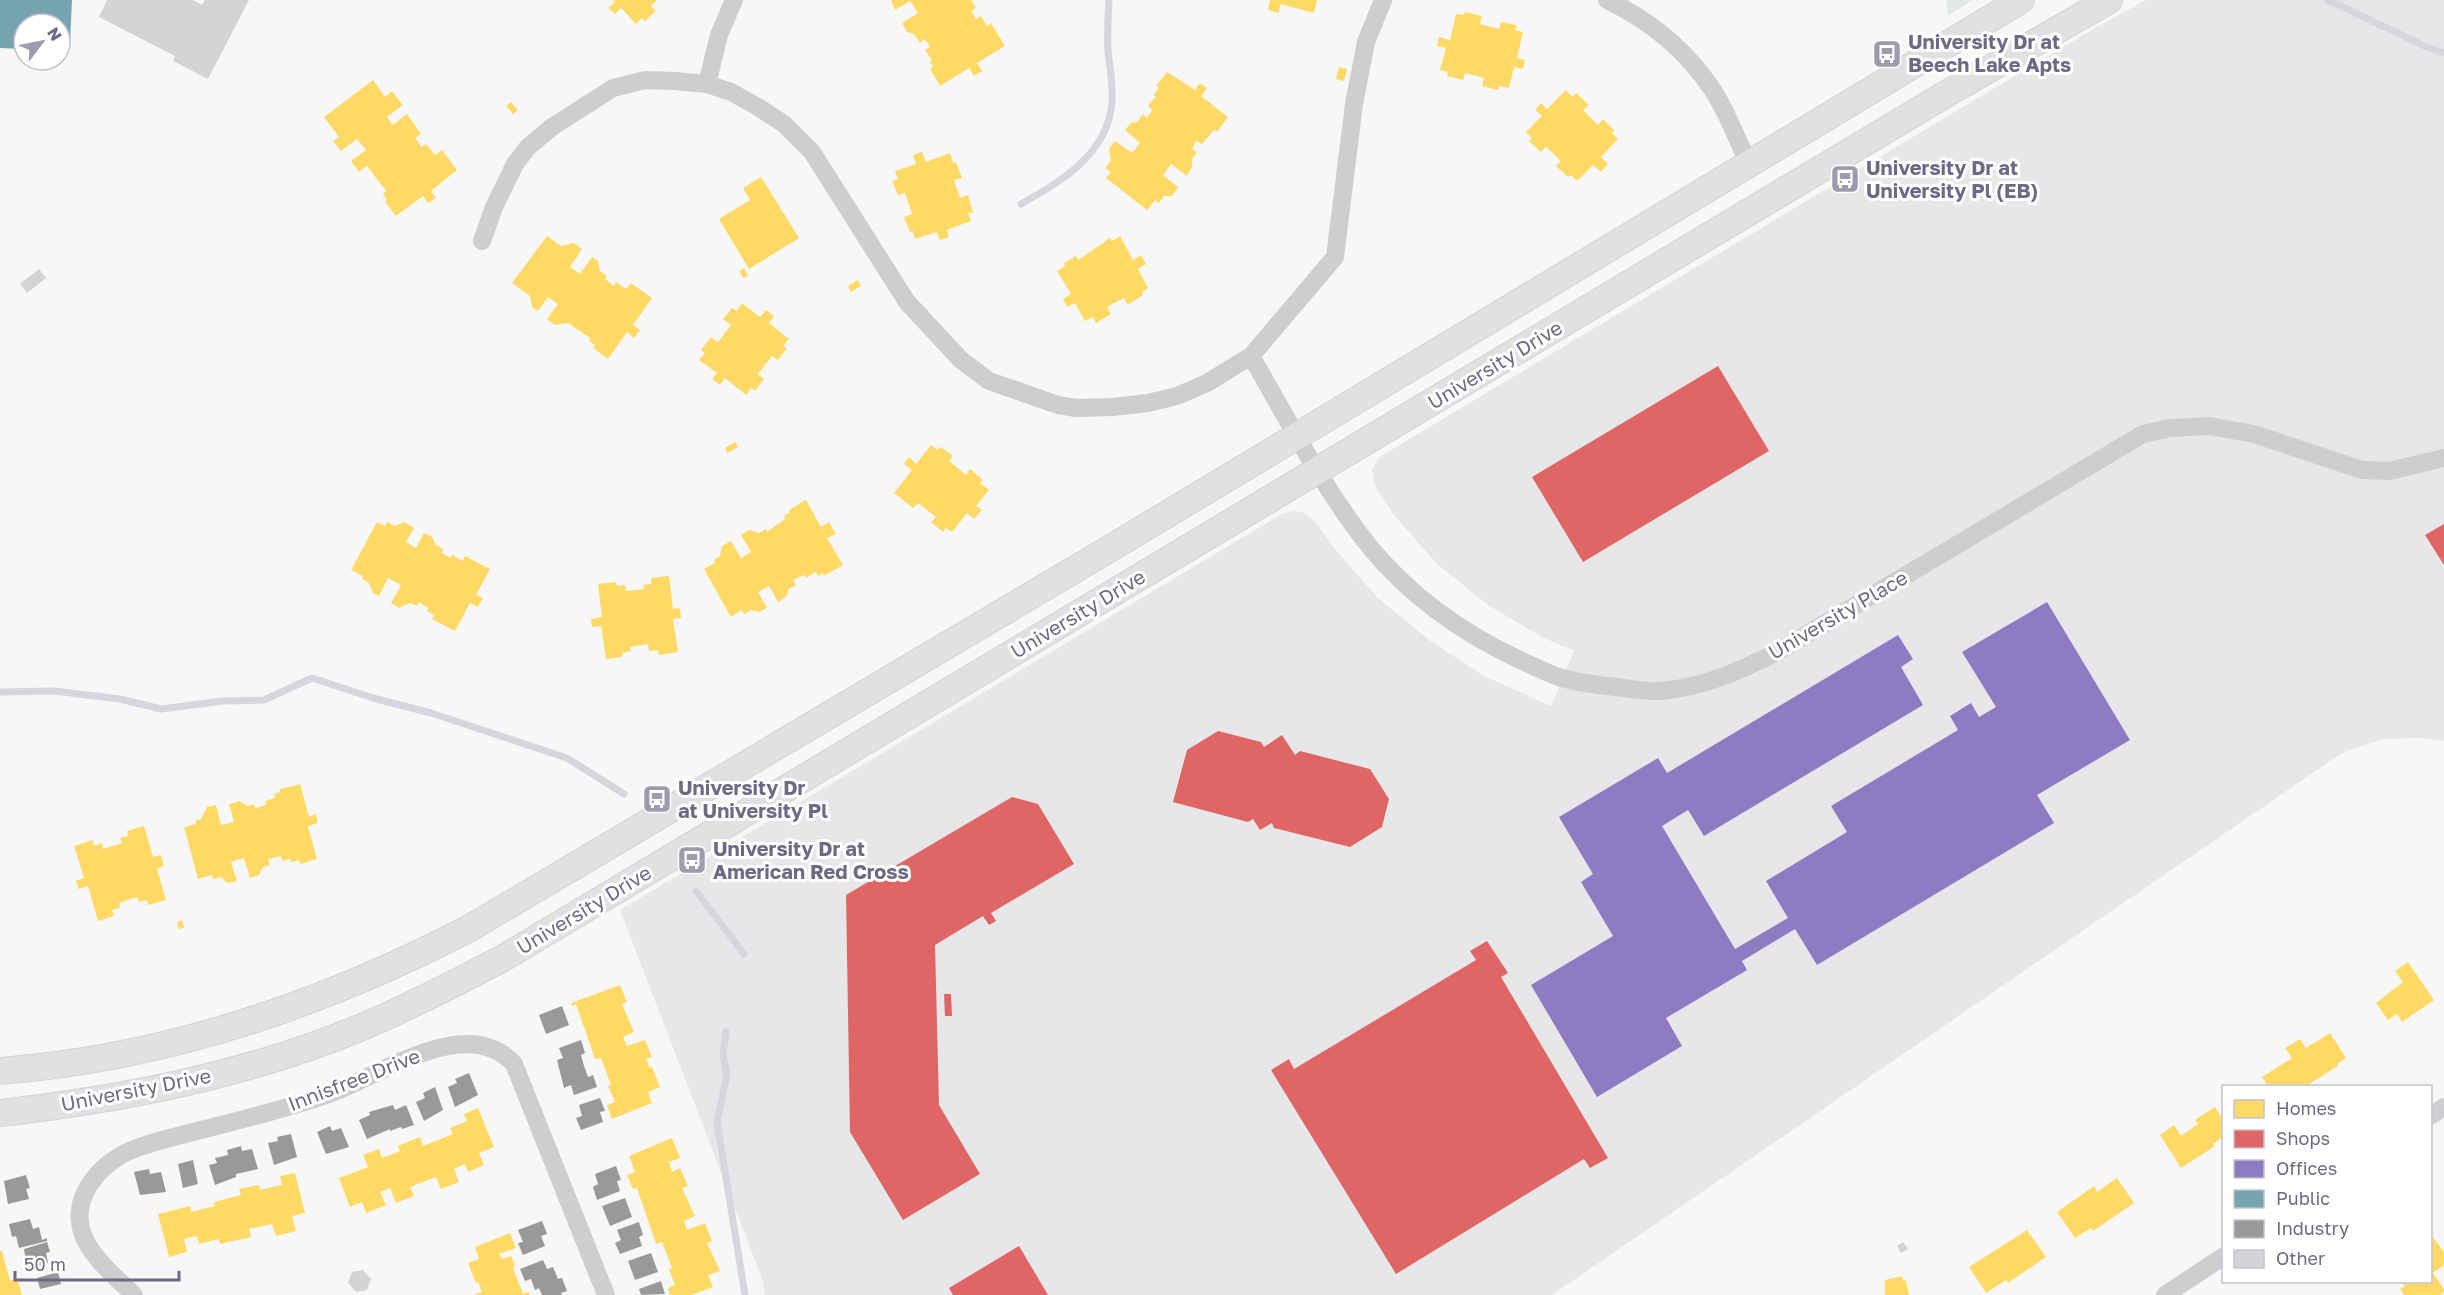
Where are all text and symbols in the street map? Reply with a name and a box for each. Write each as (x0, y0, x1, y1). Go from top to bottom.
north arrow (12, 12, 72, 72)
text: N (43, 24, 66, 45)
place label: University Dr at Beech Lake Apts (1908, 29, 2071, 76)
bus stop icon: University Dr at Beech Lake Apts (1871, 38, 1903, 70)
place label: University Dr at University Pl (EB) (1866, 155, 2038, 202)
bus stop icon: University Dr at University Pl (EB) (1829, 163, 1861, 195)
street label: University Drive (1423, 315, 1566, 414)
street label: University Drive (1006, 564, 1149, 663)
street label: University Place (1764, 565, 1911, 664)
place label: University Dr at University Pl (678, 775, 828, 822)
bus stop icon: University Dr at University Pl (641, 783, 673, 815)
place label: University Dr at American Red Cross (713, 836, 909, 883)
bus stop icon: University Dr at American Red Cross (676, 844, 708, 876)
street label: University Drive (512, 860, 655, 959)
street label: Innisfree Drive (284, 1043, 423, 1115)
street label: University Drive (59, 1063, 213, 1115)
legend (2222, 1085, 2432, 1283)
text: Homes (2276, 1097, 2336, 1119)
text: Shops (2276, 1127, 2330, 1149)
text: Offices (2276, 1157, 2337, 1179)
text: Public (2276, 1187, 2330, 1209)
text: Industry (2276, 1217, 2349, 1239)
scale bar (15, 1244, 178, 1282)
text: Other (2276, 1247, 2325, 1269)
text: 50 m (24, 1253, 66, 1275)

